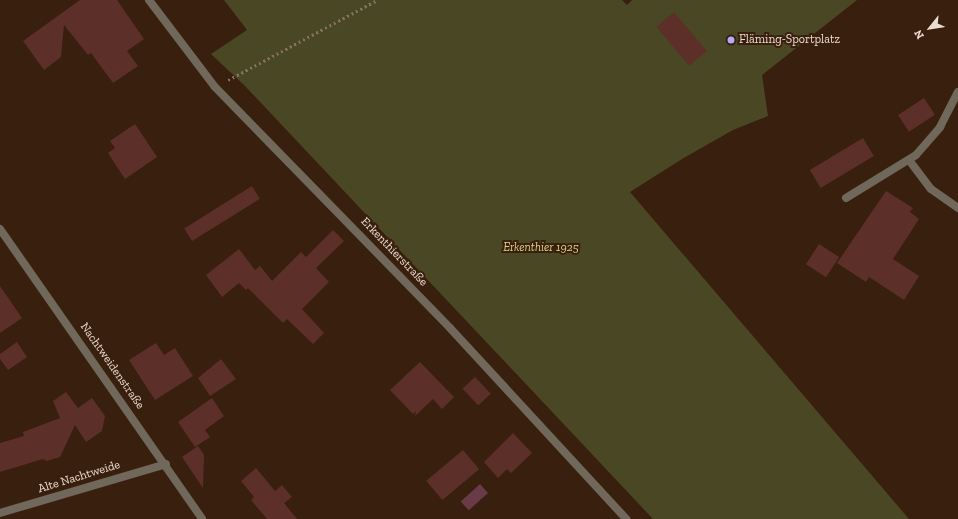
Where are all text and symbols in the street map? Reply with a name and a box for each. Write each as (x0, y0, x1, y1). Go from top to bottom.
north arrow (910, 8, 950, 48)
text: N (911, 27, 927, 41)
place label: Fläming-Sportplatz (739, 33, 840, 47)
marker: Fläming-Sportplatz (726, 35, 736, 45)
street label: Erkenthierstraße (358, 215, 430, 289)
park label: Erkenthier 1925 (503, 241, 579, 255)
street label: Nachtweidenstraße (77, 320, 147, 412)
street label: Alte Nachtweide (36, 458, 122, 496)

